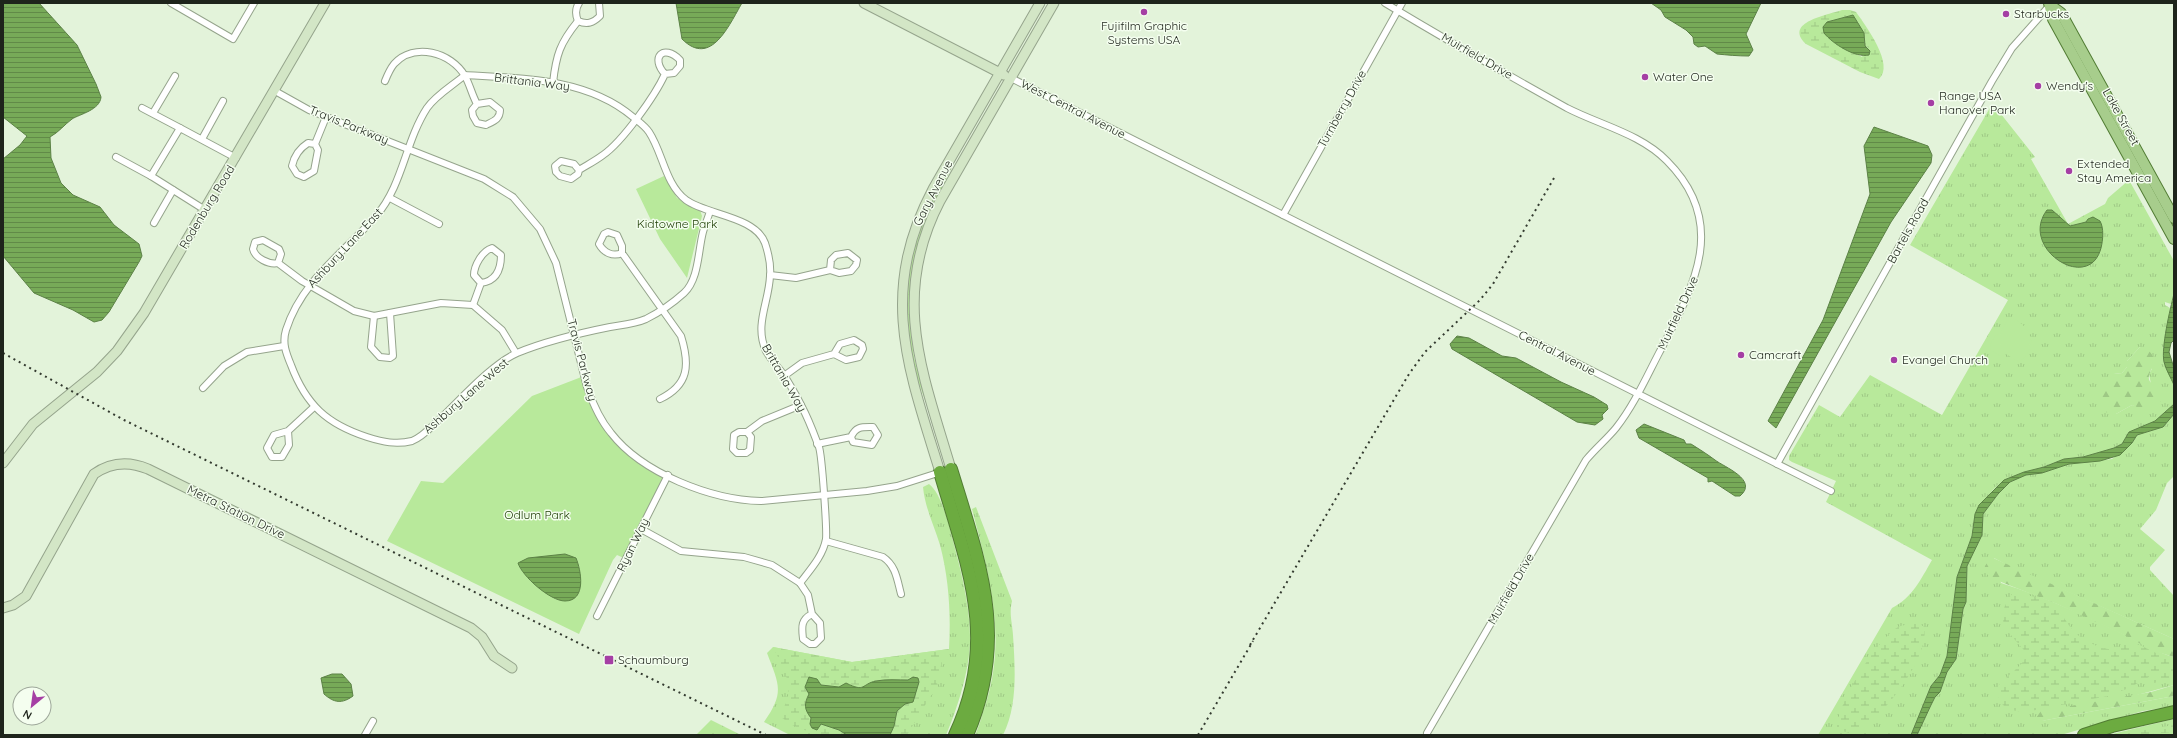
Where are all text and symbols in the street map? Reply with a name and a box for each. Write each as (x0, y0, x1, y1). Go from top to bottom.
place label: Starbucks (2014, 6, 2069, 21)
marker: Fujifilm Graphic Systems USA (1139, 7, 1149, 17)
marker: Starbucks (2001, 9, 2011, 19)
place label: Fujifilm Graphic Systems USA (1101, 18, 1187, 47)
street label: Muirfield Drive (1439, 29, 1516, 82)
street label: Turnberry Drive (1314, 67, 1369, 150)
street label: Brittania Way (493, 69, 571, 94)
place label: Water One (1653, 69, 1714, 84)
marker: Water One (1640, 72, 1650, 82)
street label: West Central Avenue (1018, 76, 1128, 142)
place label: Wendy's (2046, 78, 2094, 93)
marker: Wendy's (2033, 81, 2043, 91)
street label: Lake Street (2100, 86, 2143, 148)
place label: Range USA Hanover Park (1939, 88, 2015, 117)
marker: Range USA Hanover Park (1926, 98, 1936, 108)
street label: Travis Parkway (307, 102, 391, 147)
place label: Extended Stay America (2077, 156, 2151, 185)
street label: Gary Avenue (910, 157, 956, 228)
street label: Rodenburg Road (176, 162, 238, 251)
marker: Extended Stay America (2064, 166, 2074, 176)
street label: Bartels Road (1884, 196, 1932, 266)
street label: Ashbury Lane East (304, 205, 385, 291)
park label: Kidtowne Park (637, 216, 717, 231)
street label: Muirfield Drive (1654, 273, 1701, 352)
street label: Travis Parkway (564, 317, 601, 403)
street label: Central Avenue (1516, 327, 1598, 379)
street label: Brittania Way (759, 341, 810, 414)
place label: Camcraft (1749, 347, 1801, 362)
marker: Camcraft (1736, 350, 1746, 360)
place label: Evangel Church (1902, 352, 1988, 367)
street label: Ashbury Lane West (420, 355, 511, 437)
marker: Evangel Church (1889, 355, 1899, 365)
street label: Metra Station Drive (185, 481, 288, 542)
park label: Odlum Park (504, 507, 570, 522)
street label: Ryan Way (613, 515, 652, 574)
street label: Muirfield Drive (1484, 550, 1537, 627)
place label: Schaumburg (618, 652, 689, 667)
marker: Schaumburg (603, 654, 615, 666)
north arrow (12, 686, 52, 726)
text: N (20, 707, 34, 723)

